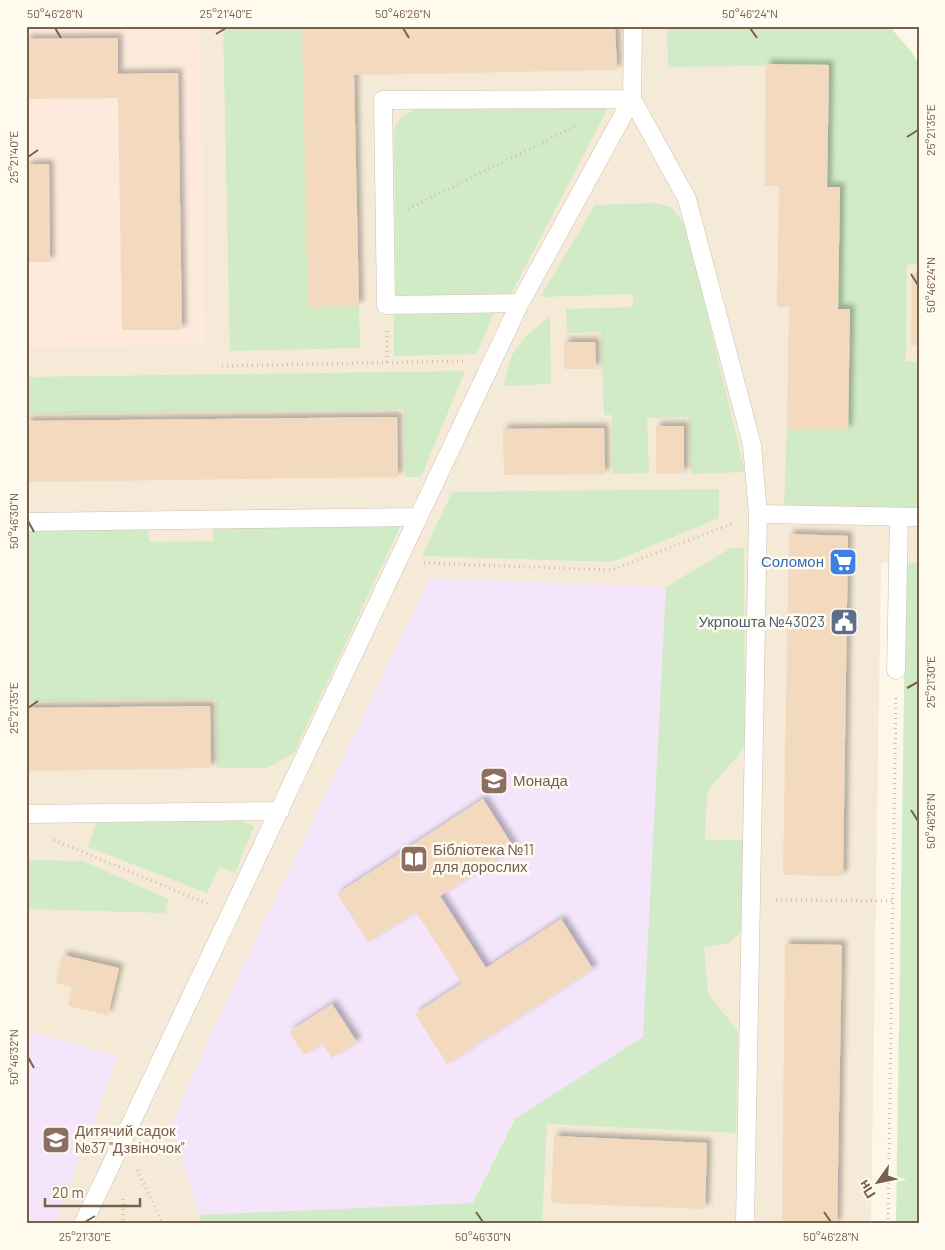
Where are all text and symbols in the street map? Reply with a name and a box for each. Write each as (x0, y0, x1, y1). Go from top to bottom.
text: 50°46'28"N (27, 6, 83, 20)
text: 25°21'40"E (200, 6, 252, 20)
text: 50°46'26"N (375, 6, 431, 20)
text: 50°46'24"N (722, 6, 778, 20)
text: 25°21'35"E (923, 104, 937, 156)
text: 25°21'40"E (6, 131, 20, 183)
text: 50°46'24"N (923, 257, 937, 313)
text: 50°46'30"N (6, 493, 20, 549)
supermarket icon: Соломон (828, 547, 858, 577)
place label: Соломон (761, 552, 824, 570)
public building icon: Укрпошта №43023 (829, 607, 859, 637)
place label: Укрпошта №43023 (698, 612, 825, 630)
text: 25°21'30"E (923, 656, 937, 708)
text: 25°21'35"E (6, 682, 20, 734)
school or university icon: Монада (479, 766, 509, 796)
place label: Монада (513, 771, 568, 789)
text: 50°46'26"N (923, 793, 937, 849)
place label: Бібліотека №11 для дорослих (433, 840, 534, 875)
library icon: Бібліотека №11 для дорослих (399, 844, 429, 874)
text: 50°46'32"N (6, 1029, 20, 1085)
place label: Дитячий садок №37 "Дзвіночок" (75, 1121, 185, 1156)
school or university icon: Дитячий садок №37 "Дзвіночок" (41, 1125, 71, 1155)
north arrow (852, 1158, 902, 1208)
scale bar (45, 1175, 140, 1207)
text: Пн (855, 1177, 879, 1202)
text: 20 m (52, 1183, 84, 1201)
text: 25°21'30"E (59, 1229, 111, 1243)
text: 50°46'30"N (455, 1229, 511, 1243)
text: 50°46'28"N (803, 1229, 859, 1243)

